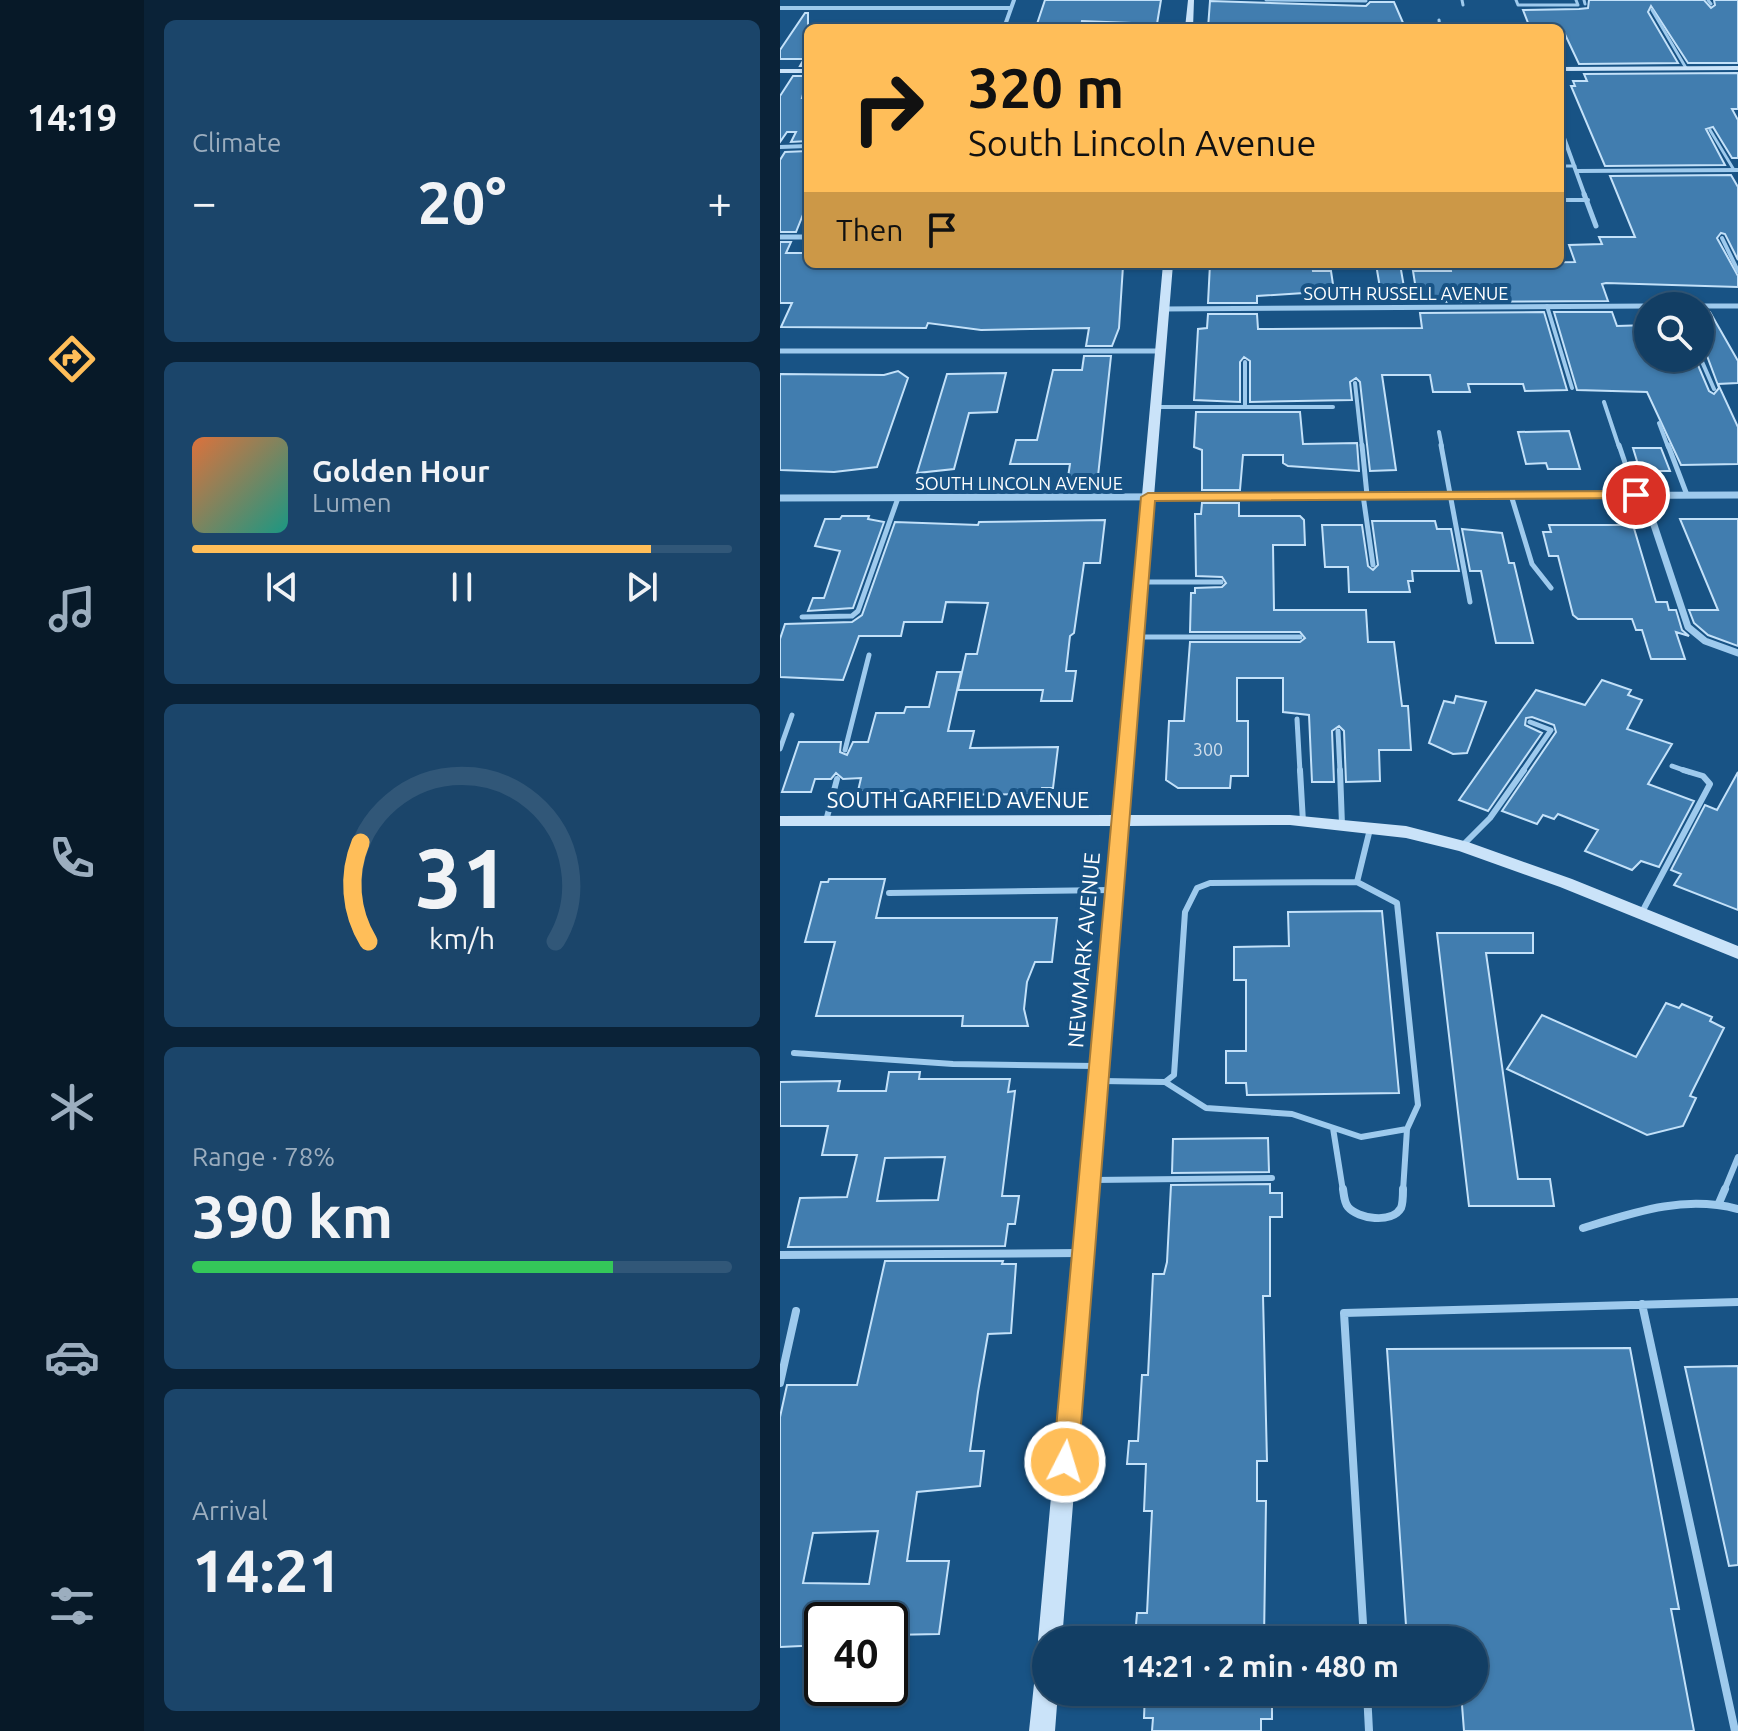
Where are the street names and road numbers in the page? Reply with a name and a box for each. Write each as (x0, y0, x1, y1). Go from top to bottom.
street label: SOUTH RUSSELL AVENUE (1304, 283, 1508, 303)
street label: SOUTH LINCOLN AVENUE (915, 473, 1123, 493)
street label: SOUTH GARFIELD AVENUE (827, 787, 1089, 812)
street label: NEWMARK AVENUE (1062, 851, 1104, 1049)

